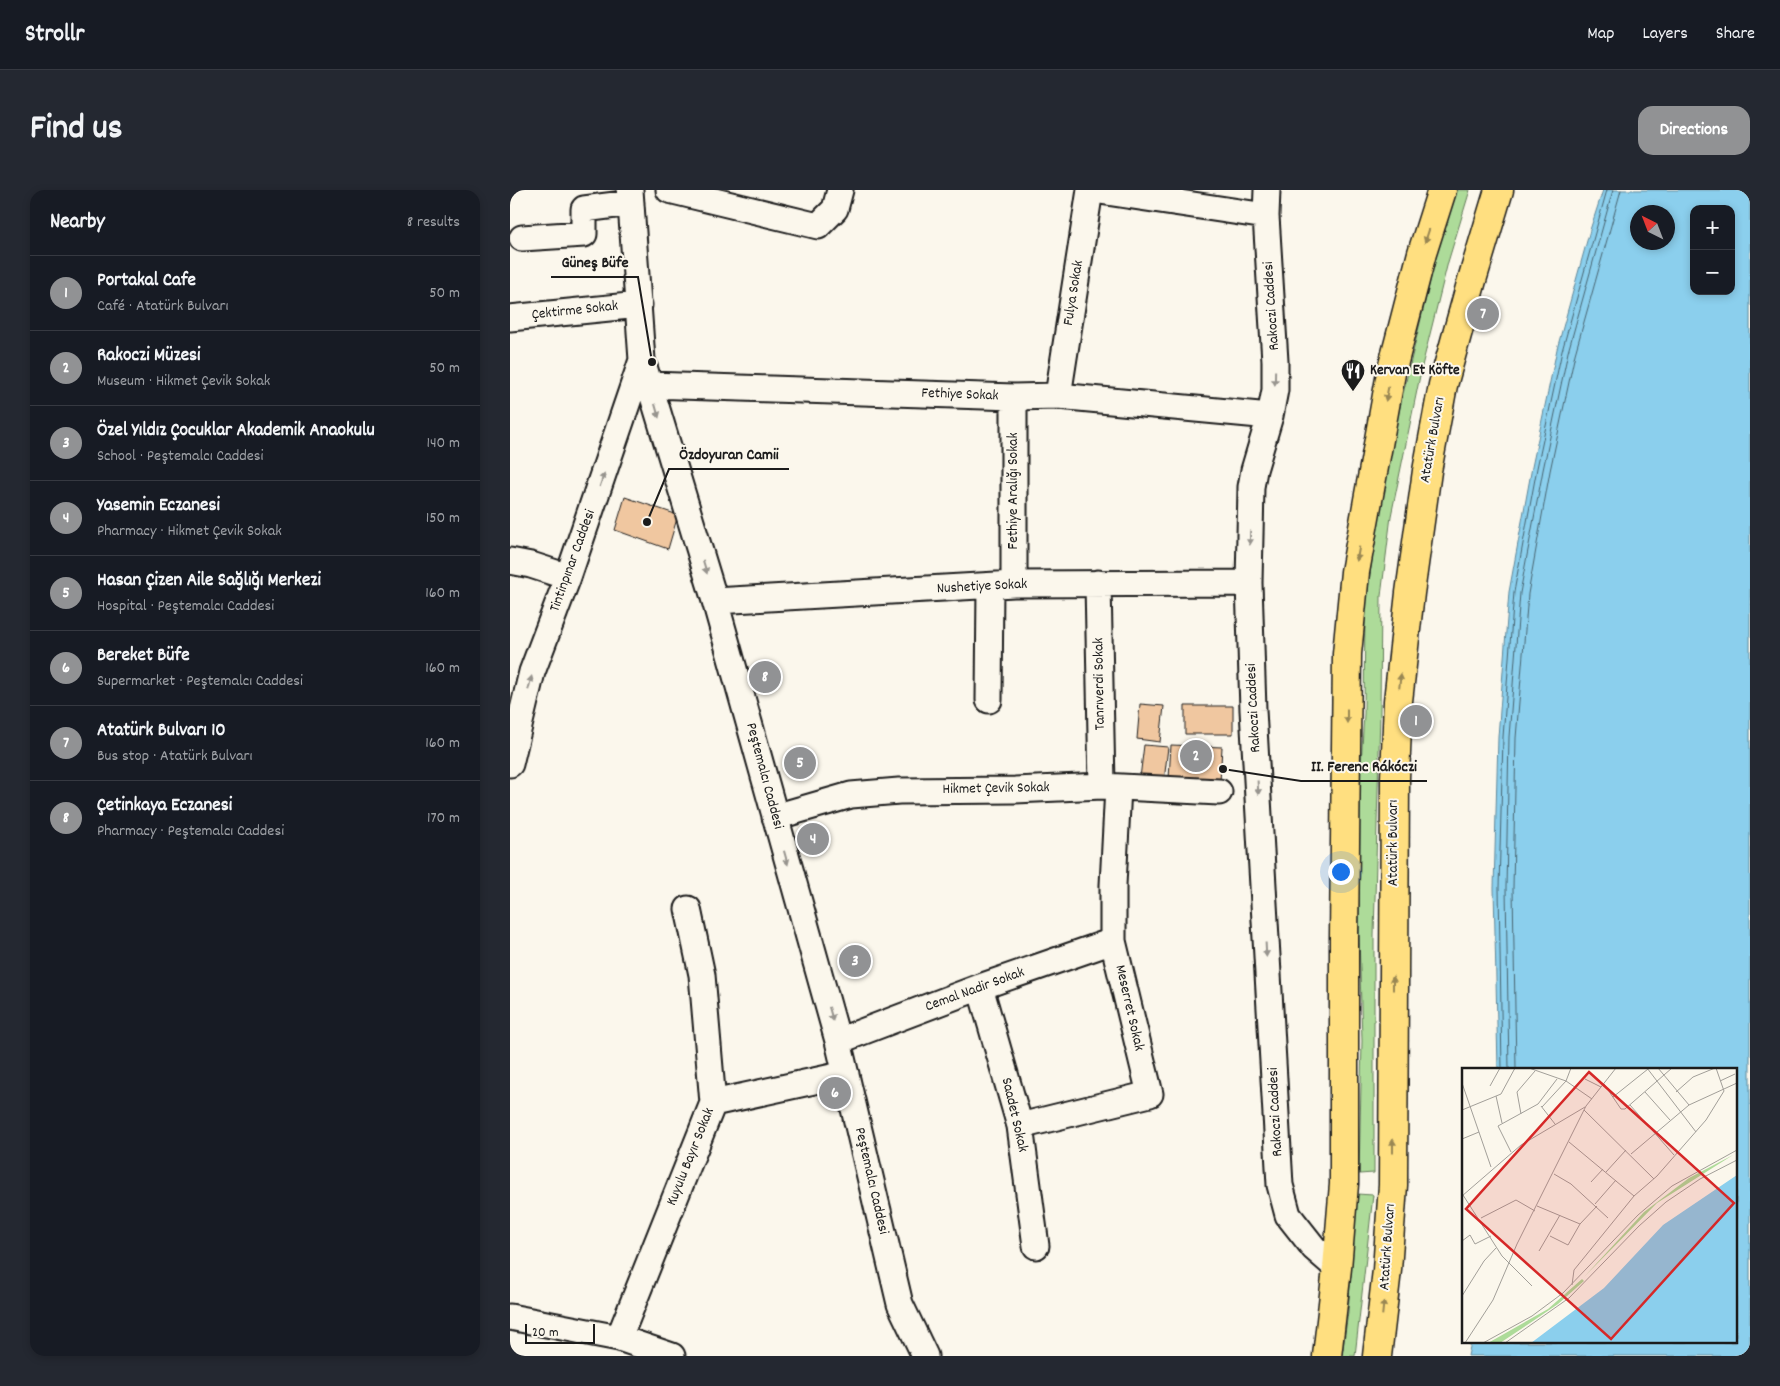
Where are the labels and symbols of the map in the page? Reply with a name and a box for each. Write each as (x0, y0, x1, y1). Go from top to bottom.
north arrow (1630, 205, 1675, 250)
one-way arrow (1423, 229, 1430, 244)
callout: Güneş Büfe (551, 246, 638, 277)
text: Güneş Büfe (561, 252, 629, 275)
street label: Fulya Sokak (1058, 259, 1090, 327)
street label: Rakoczi Caddesi (1258, 260, 1286, 351)
pin: 7 (1467, 295, 1499, 333)
street label: Çektirme Sokak (531, 296, 619, 326)
restaurant icon: Kervan Et Köfte (1340, 358, 1366, 392)
place label: Kervan Et Köfte (1370, 360, 1460, 382)
one-way arrow (1271, 371, 1279, 387)
street label: Fethiye Sokak (921, 383, 999, 407)
one-way arrow (1382, 386, 1390, 402)
street label: Atatürk Bulvarı (1415, 395, 1451, 485)
one-way arrow (654, 404, 662, 419)
street label: Fethiye Aralığı Sokak (1003, 432, 1025, 550)
callout: Özdoyuran Camii (669, 438, 789, 469)
text: Özdoyuran Camii (679, 444, 779, 467)
one-way arrow (599, 473, 606, 488)
street label: Tintinpınar Caddesi (544, 506, 602, 615)
one-way arrow (1246, 530, 1254, 546)
one-way arrow (1354, 546, 1362, 562)
one-way arrow (701, 559, 709, 574)
street label: Nushetiye Sokak (936, 574, 1028, 600)
street label: Tanrıverdi Sokak (1088, 638, 1112, 730)
pin: 8 (749, 658, 781, 696)
street label: Rakoczi Caddesi (1241, 663, 1267, 753)
one-way arrow (1396, 672, 1404, 688)
one-way arrow (526, 675, 534, 690)
pin: 1 (1400, 702, 1432, 740)
one-way arrow (1343, 708, 1351, 724)
street label: Peştemalcı Caddesi (739, 720, 789, 832)
pin: 2 (1180, 737, 1212, 775)
pin: 5 (784, 744, 816, 782)
callout: II. Ferenc Rákóczi (1301, 750, 1427, 781)
text: II. Ferenc Rákóczi (1311, 756, 1417, 779)
street label: Hikmet Çevik Sokak (942, 777, 1050, 801)
one-way arrow (1254, 780, 1262, 796)
street label: Atatürk Bulvarı (1383, 799, 1405, 886)
pin: 4 (797, 820, 829, 858)
one-way arrow (783, 850, 791, 865)
your location (1328, 859, 1354, 885)
pin: 3 (839, 942, 871, 980)
one-way arrow (1263, 942, 1271, 958)
street label: Cemal Nadir Sokak (922, 962, 1028, 1018)
street label: Meserret Sokak (1108, 963, 1150, 1053)
one-way arrow (1390, 975, 1398, 991)
one-way arrow (827, 1007, 835, 1022)
street label: Rakoczi Caddesi (1263, 1067, 1289, 1157)
inset map (1462, 1068, 1738, 1344)
pin: 6 (819, 1074, 851, 1112)
street label: Saadet Sokak (995, 1076, 1033, 1154)
street label: Kuyulu Bayır Sokak (661, 1105, 721, 1209)
street label: Peştemalcı Caddesi (848, 1125, 894, 1237)
one-way arrow (1389, 1137, 1397, 1153)
street label: Atatürk Bulvarı (1374, 1203, 1402, 1291)
one-way arrow (1379, 1299, 1387, 1315)
scale bar (525, 1321, 595, 1344)

